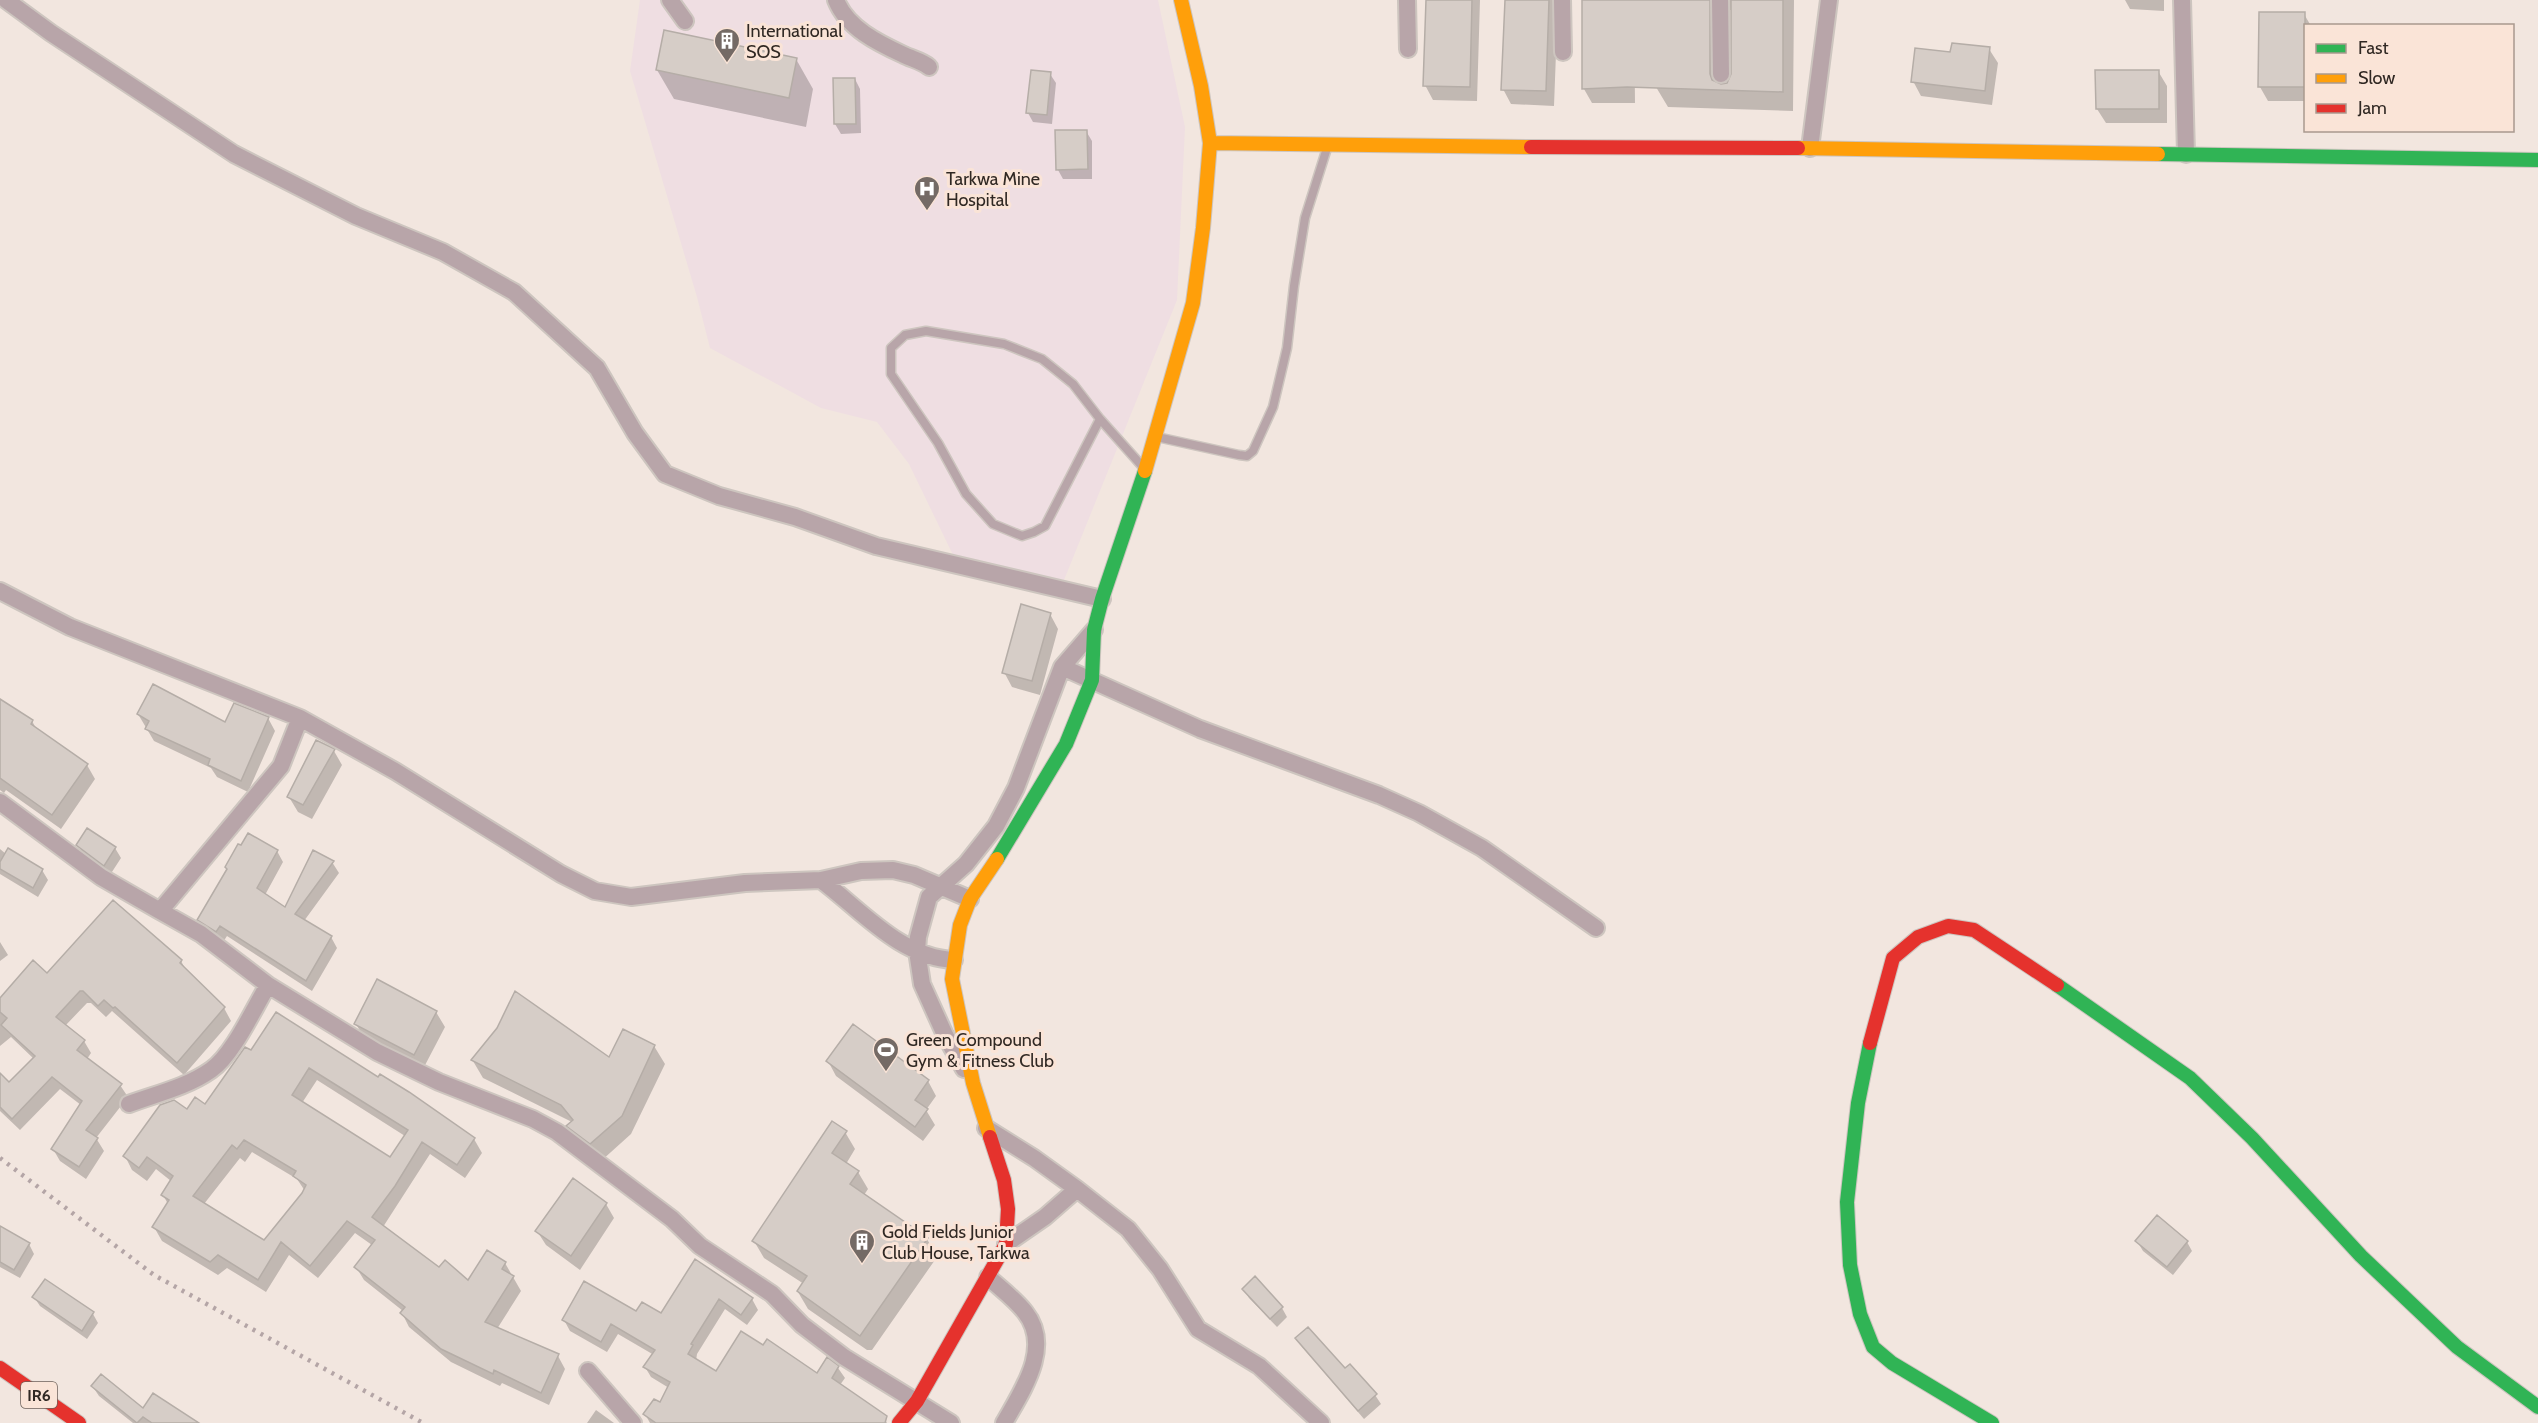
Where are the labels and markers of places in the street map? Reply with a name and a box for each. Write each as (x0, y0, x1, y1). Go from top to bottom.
place label: International SOS (746, 20, 843, 63)
building icon: International SOS (712, 26, 742, 64)
place label: Tarkwa Mine Hospital (946, 168, 1040, 211)
hospital icon: Tarkwa Mine Hospital (912, 174, 942, 212)
place label: Green Compound Gym & Fitness Club (906, 1029, 1054, 1072)
sports icon: Green Compound Gym & Fitness Club (871, 1035, 901, 1073)
place label: Gold Fields Junior Club House, Tarkwa (882, 1221, 1030, 1264)
building icon: Gold Fields Junior Club House, Tarkwa (847, 1227, 877, 1265)

